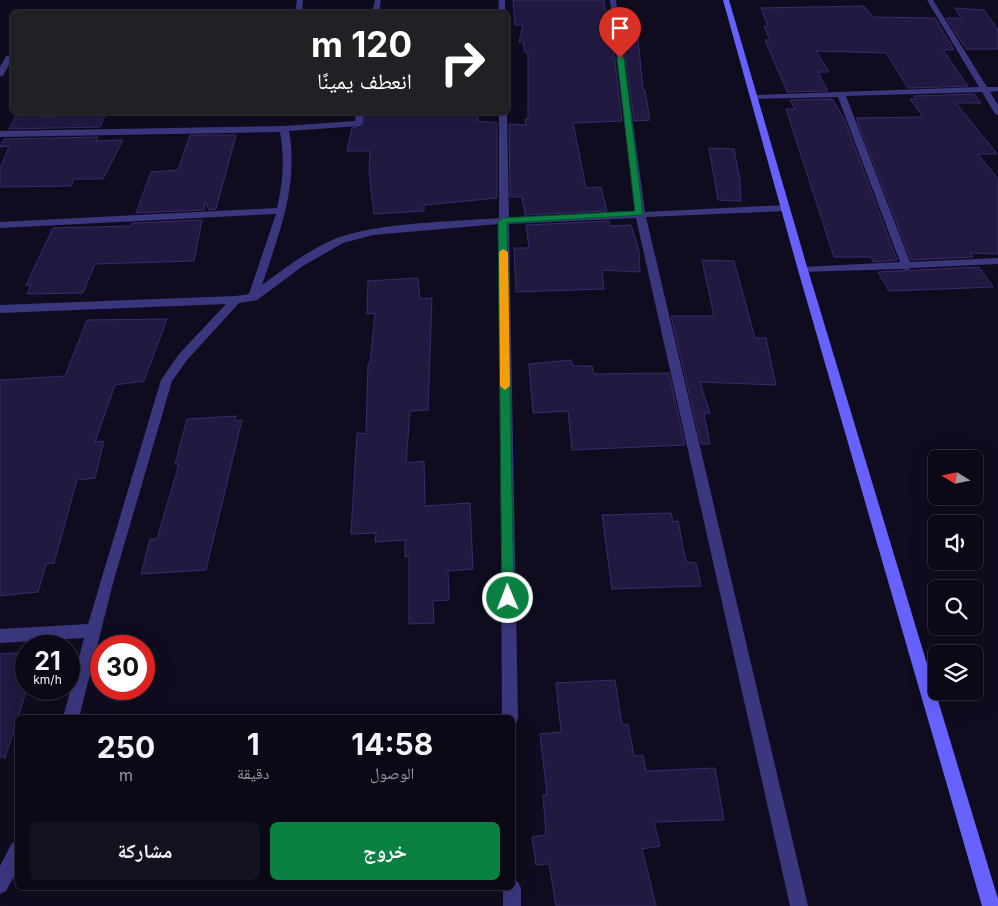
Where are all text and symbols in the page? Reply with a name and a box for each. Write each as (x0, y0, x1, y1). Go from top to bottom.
pin (599, 7, 641, 58)
icon: arrive (606, 14, 634, 42)
text: 120 m (311, 23, 412, 65)
icon: right (430, 30, 495, 95)
text: انعطف يمينًا (317, 68, 412, 94)
north arrow (928, 450, 982, 505)
map controls (928, 450, 983, 700)
button: sound (928, 515, 983, 570)
position arrow (481, 571, 533, 623)
button: search (928, 580, 983, 635)
speed limit sign: 30 (90, 635, 155, 700)
button: layers (928, 645, 983, 700)
text: 21 (34, 646, 61, 676)
text: km/h (33, 672, 62, 687)
text: 1 (247, 726, 260, 762)
text: 14:58 (351, 726, 433, 762)
text: 250 (97, 729, 155, 765)
text: دقيقة (237, 763, 269, 783)
text: الوصول (370, 763, 414, 783)
text: m (119, 765, 133, 785)
button: مشاركة (30, 822, 260, 880)
button: خروج (270, 822, 500, 880)

